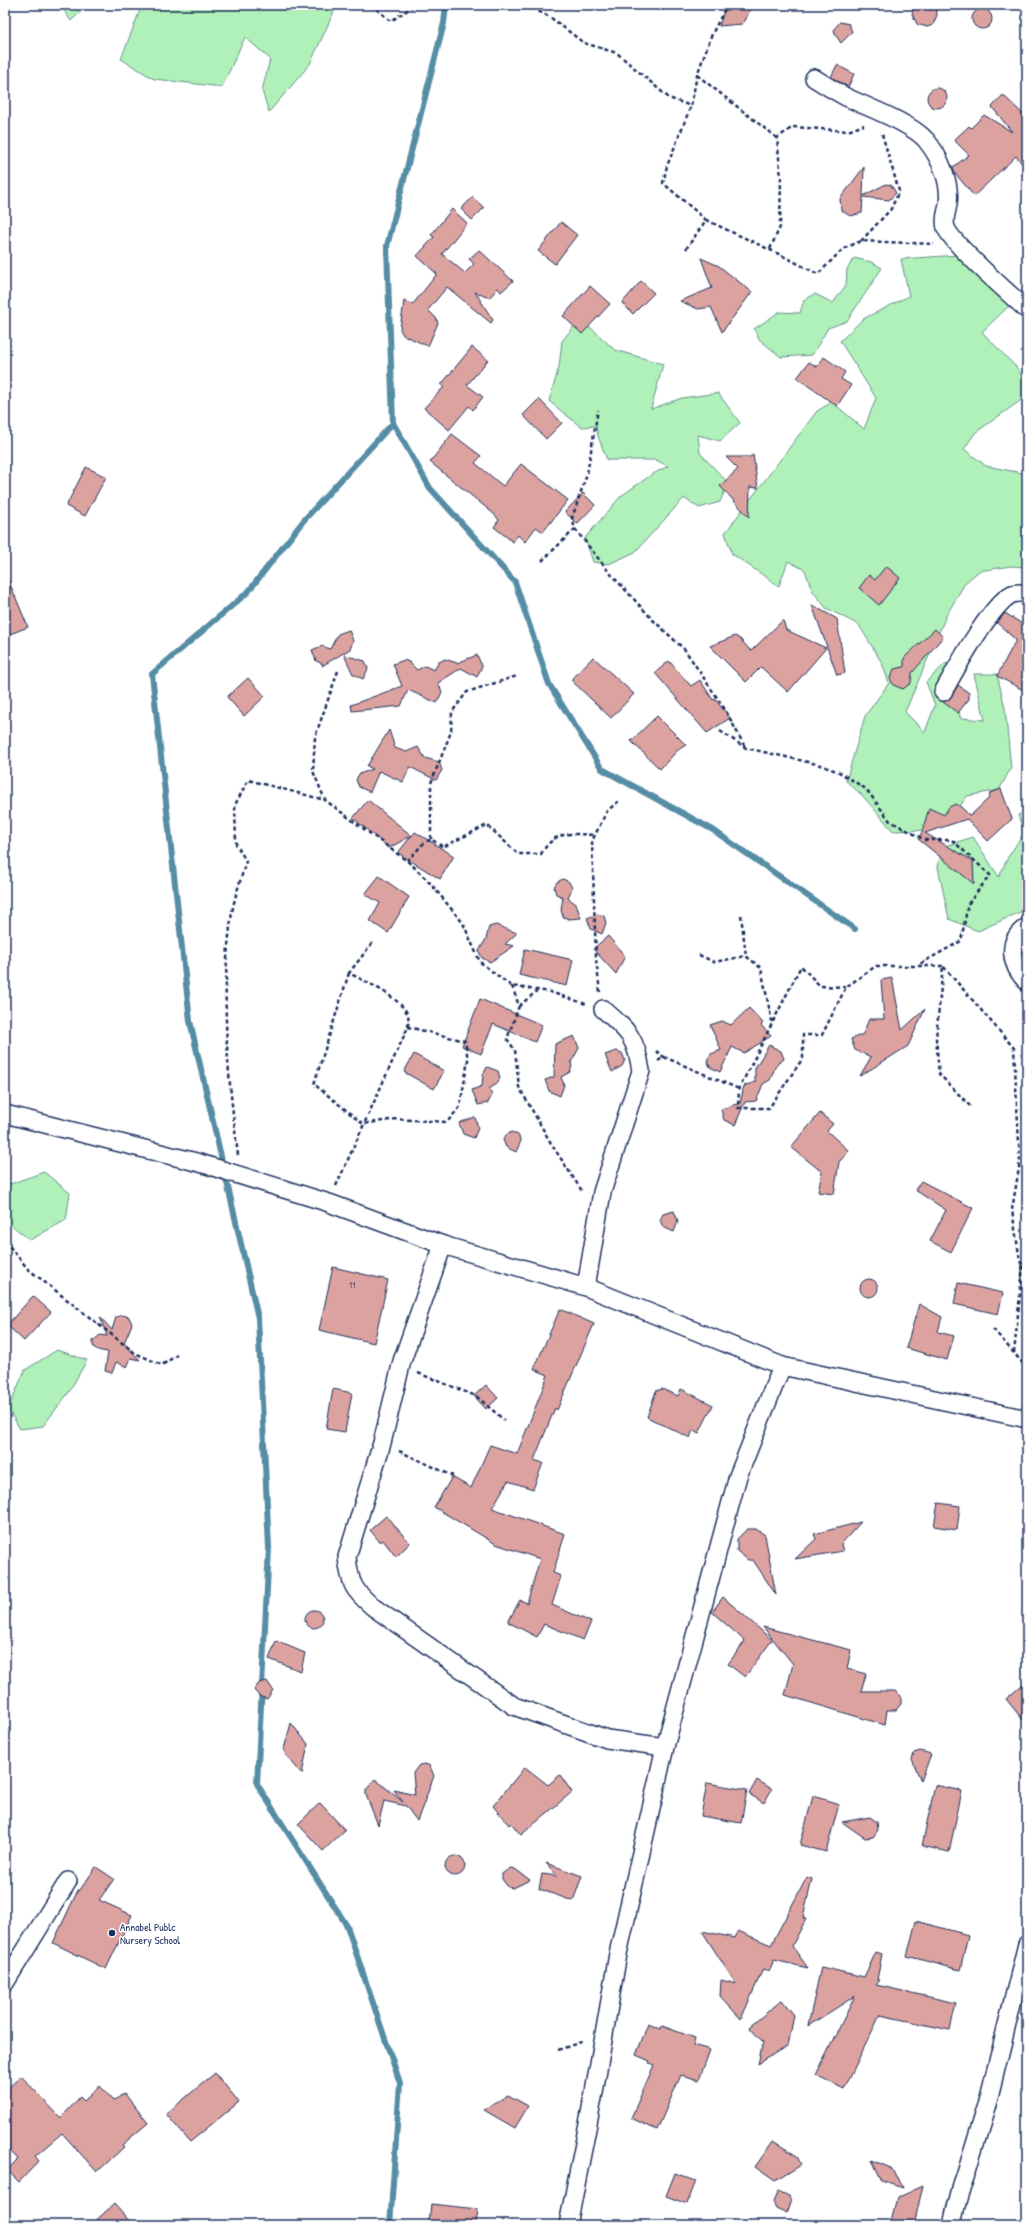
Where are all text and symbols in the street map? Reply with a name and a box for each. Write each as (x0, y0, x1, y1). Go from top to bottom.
house number: 11 (349, 1279, 355, 1291)
place label: Annabel Publc Nursery School (120, 1920, 180, 1947)
marker: Annabel Publc Nursery School (107, 1928, 117, 1938)

